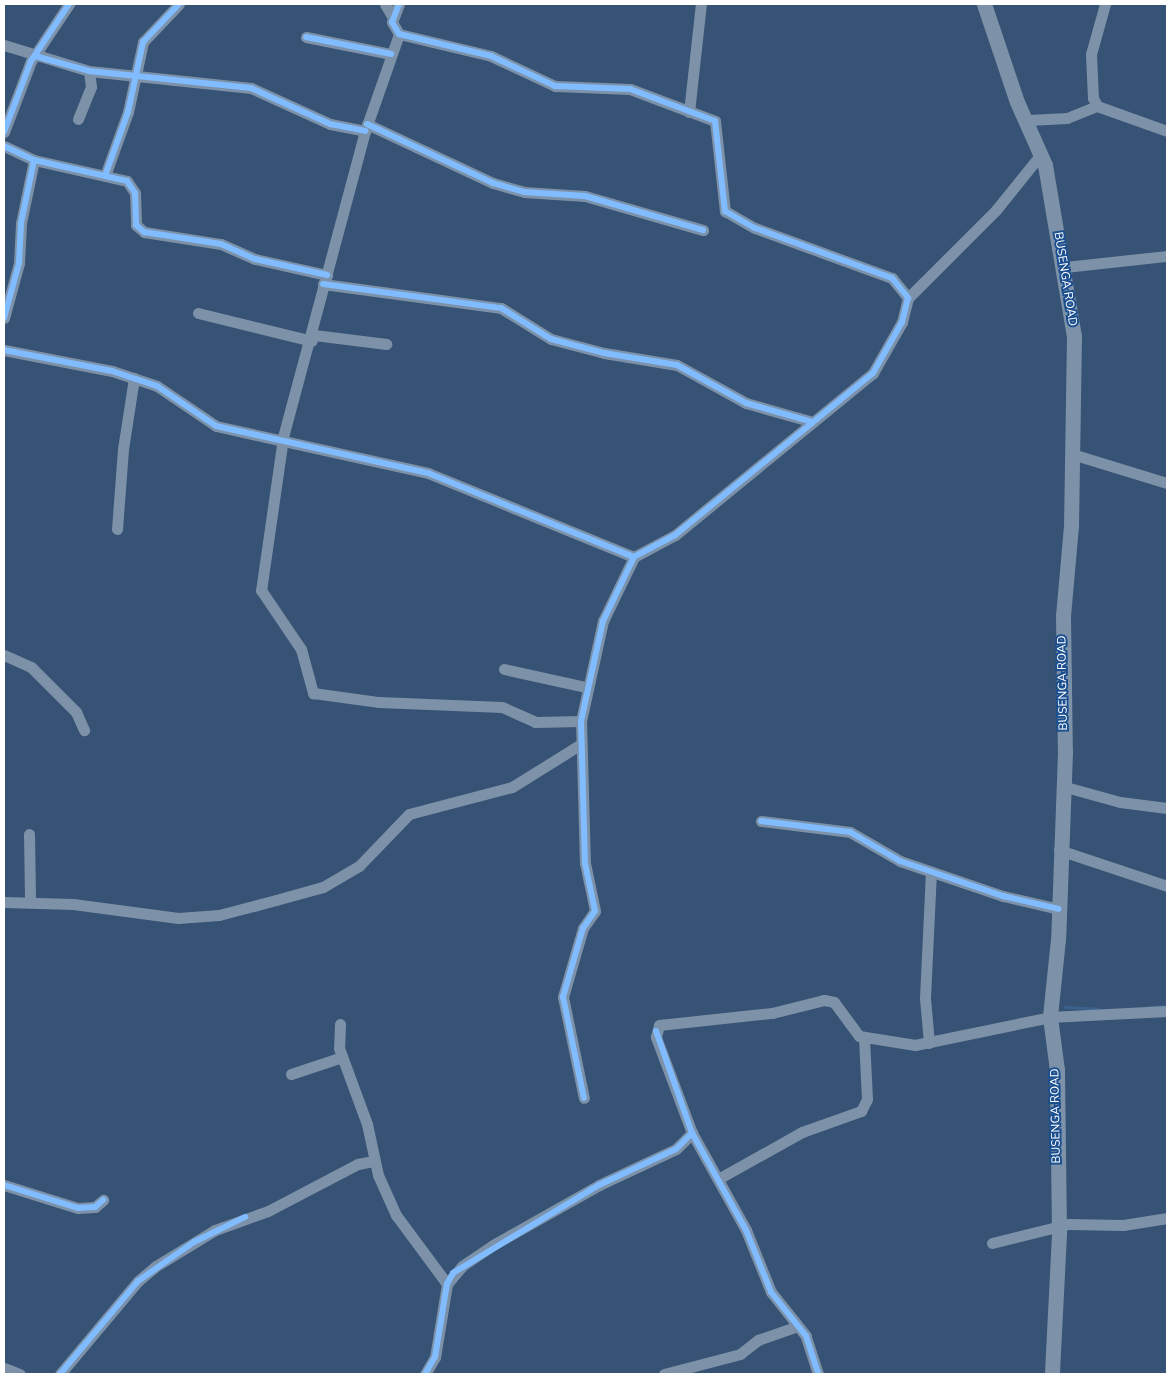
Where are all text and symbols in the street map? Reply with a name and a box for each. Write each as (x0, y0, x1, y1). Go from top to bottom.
street label: BUSENGA ROAD (1050, 231, 1080, 327)
street label: BUSENGA ROAD (1055, 635, 1071, 731)
street label: BUSENGA ROAD (1048, 1068, 1064, 1164)

